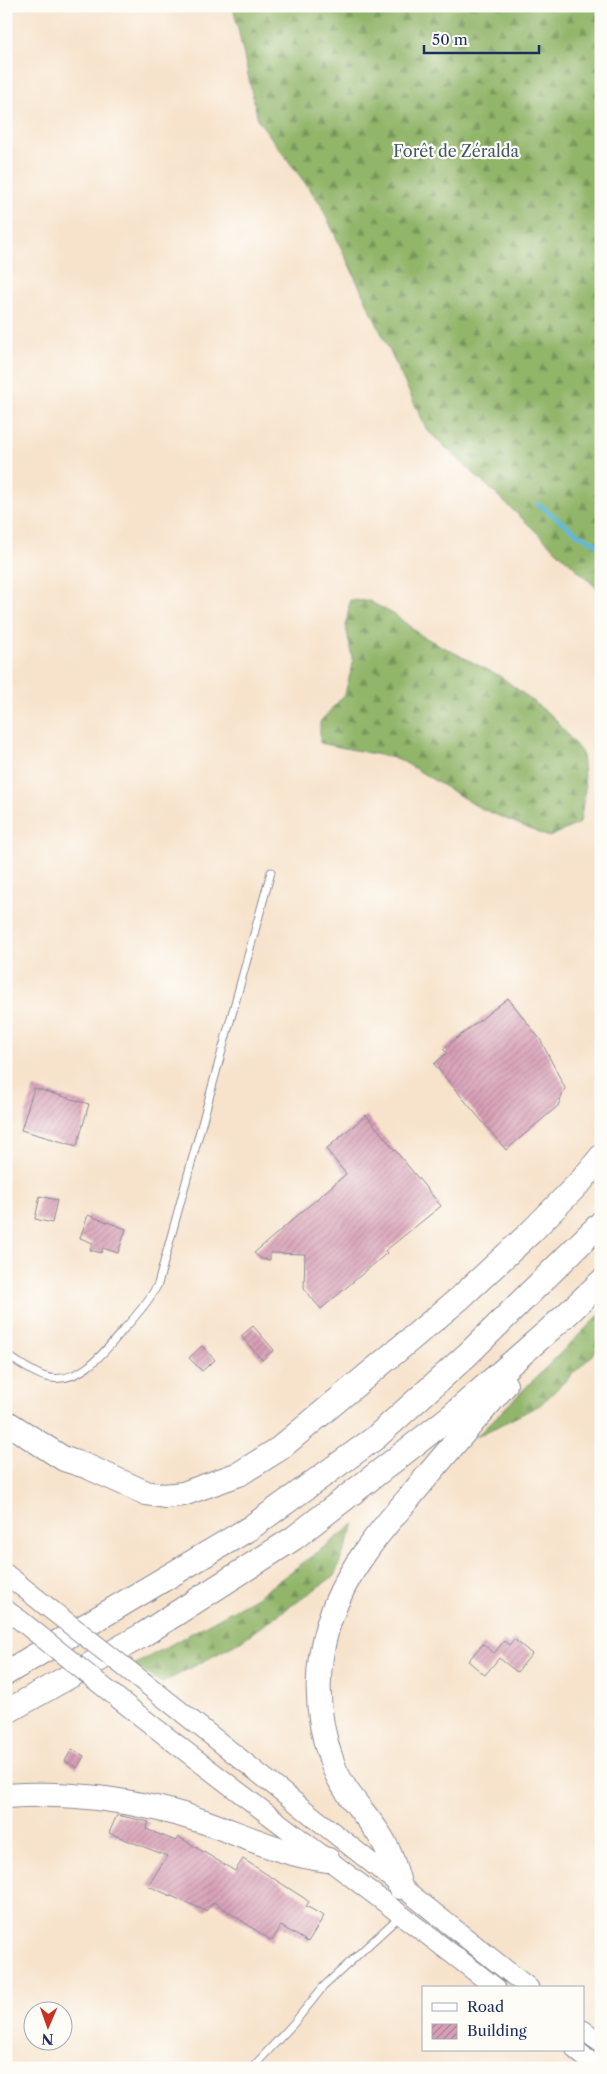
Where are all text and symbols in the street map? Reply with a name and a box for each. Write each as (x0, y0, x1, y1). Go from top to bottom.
scale bar (424, 22, 540, 54)
text: 50 m (432, 30, 468, 49)
park label: Forêt de Zéralda (393, 141, 519, 161)
legend (422, 1986, 584, 2052)
text: Road (467, 1997, 504, 2016)
north arrow (22, 2002, 72, 2052)
text: Building (467, 2021, 527, 2040)
text: N (41, 2030, 54, 2048)

